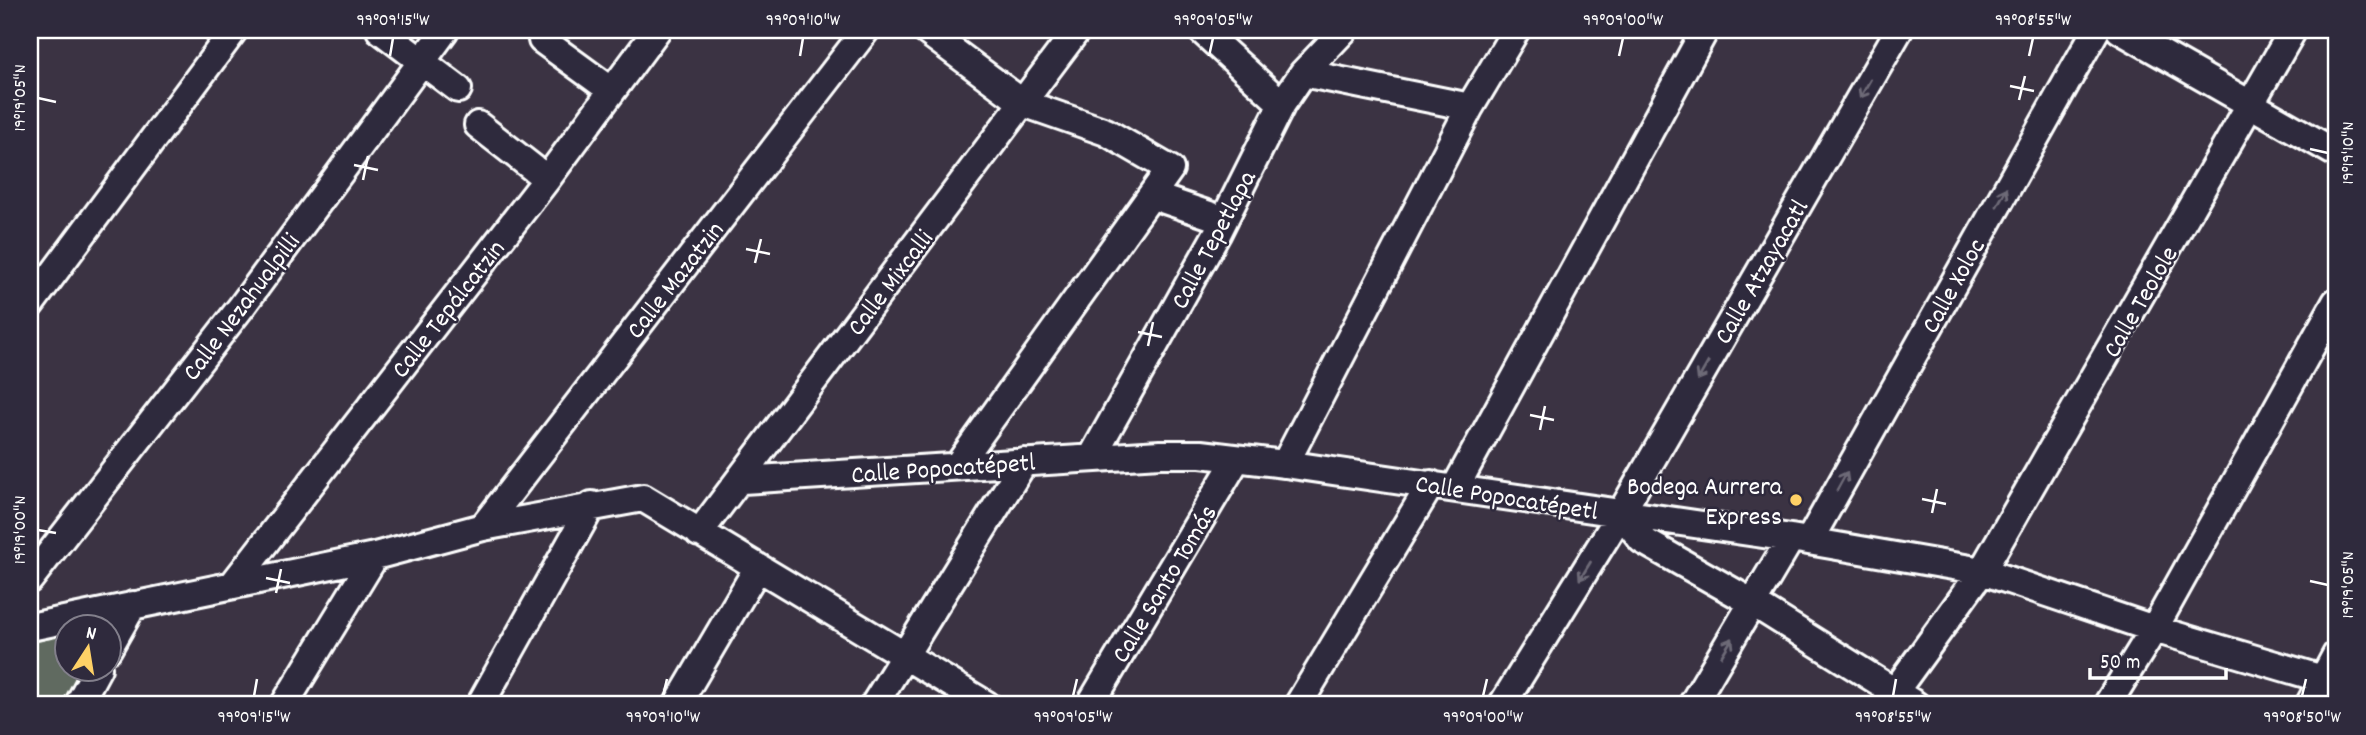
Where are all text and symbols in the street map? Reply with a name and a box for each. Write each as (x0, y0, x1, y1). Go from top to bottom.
text: 99°09'15"W (357, 9, 430, 34)
text: 99°09'10"W (766, 9, 841, 34)
text: 99°09'05"W (1174, 9, 1253, 34)
text: 99°09'00"W (1583, 9, 1664, 34)
text: 99°08'55"W (1995, 9, 2072, 34)
text: 19°19'05"N (9, 64, 34, 132)
one-way arrow (1858, 78, 1871, 99)
text: 19°19'10"N (2337, 122, 2362, 184)
street label: Calle Tepetlapa (1163, 164, 1268, 317)
one-way arrow (1995, 188, 2009, 208)
street label: Calle Atzayacatl (1707, 193, 1820, 352)
street label: Calle Mazatzin (619, 214, 735, 348)
street label: Calle Mixcalli (840, 223, 944, 345)
street label: Calle Nezahualpilli (175, 226, 311, 390)
street label: Calle Xoloc (1914, 232, 1996, 341)
street label: Calle Tepálcatzin (384, 233, 516, 387)
street label: Calle Teolole (2095, 240, 2189, 366)
one-way arrow (1695, 361, 1709, 381)
street label: Calle Popocatépetl (850, 446, 1037, 495)
street label: Calle Popocatépetl (1412, 467, 1600, 532)
place label: Bodega Aurrera Express (1627, 470, 1783, 537)
one-way arrow (1835, 472, 1849, 492)
marker: Bodega Aurrera Express (1788, 492, 1804, 508)
text: 19°19'00"N (9, 496, 34, 564)
street label: Calle Santo Tomás (1104, 499, 1228, 671)
text: 19°19'05"N (2337, 551, 2362, 619)
one-way arrow (1577, 561, 1592, 580)
north arrow (52, 612, 122, 682)
text: N (83, 621, 98, 649)
one-way arrow (1720, 637, 1734, 657)
scale bar (2090, 637, 2226, 681)
text: 50 m (2100, 649, 2140, 679)
text: 99°09'15"W (218, 706, 291, 731)
text: 99°09'10"W (626, 706, 701, 731)
text: 99°09'05"W (1034, 706, 1113, 731)
text: 99°09'00"W (1443, 706, 1524, 731)
text: 99°08'55"W (1855, 706, 1932, 731)
text: 99°08'50"W (2263, 706, 2342, 731)

